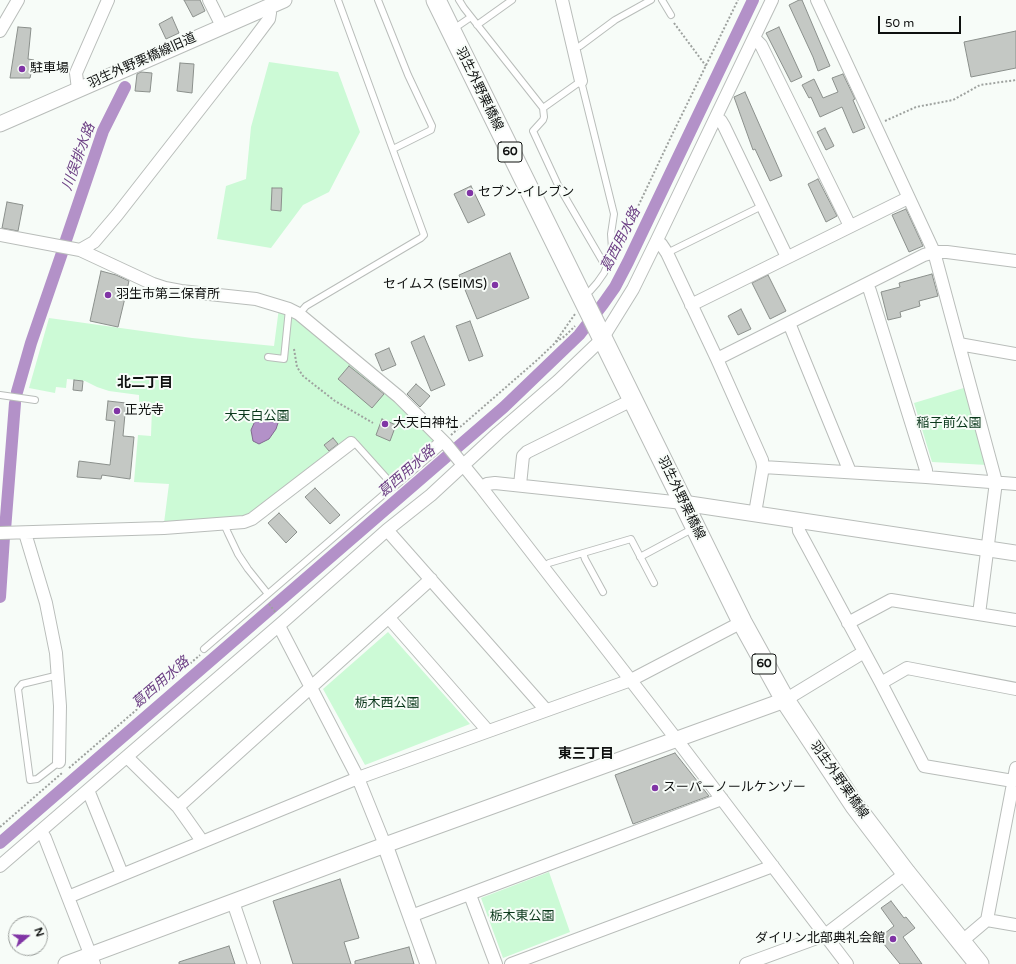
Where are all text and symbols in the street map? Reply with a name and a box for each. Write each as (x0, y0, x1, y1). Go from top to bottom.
scale bar (880, 8, 963, 34)
text: 50 m (885, 16, 914, 30)
street label: 羽生外野栗橋線旧道 (85, 30, 199, 92)
street label: 羽生外野栗橋線 (452, 45, 506, 133)
place label: 駐車場 (30, 61, 69, 77)
marker: 駐車場 (17, 64, 27, 74)
water label: 川俣排水路 (59, 121, 99, 193)
road number: 60 (498, 142, 522, 162)
place label: セブン-イレブン (478, 185, 574, 201)
marker: セブン-イレブン (465, 188, 475, 198)
water label: 葛西用水路 (598, 205, 644, 275)
place label: セイムス (SEIMS) (383, 277, 487, 293)
marker: セイムス (SEIMS) (490, 280, 500, 290)
place label: 羽生市第三保育所 (116, 287, 220, 303)
marker: 羽生市第三保育所 (103, 290, 113, 300)
district label: 北二丁目 (117, 375, 173, 391)
place label: 正光寺 (125, 403, 164, 419)
marker: 正光寺 (112, 406, 122, 416)
park label: 大天白公園 (225, 409, 289, 425)
place label: 大天白神社 (393, 416, 458, 432)
park label: 稲子前公園 (917, 416, 981, 432)
marker: 大天白神社 (380, 419, 390, 429)
water label: 葛西用水路 (375, 443, 439, 501)
street label: 羽生外野栗橋線 (654, 454, 708, 542)
water label: 葛西用水路 (129, 654, 193, 712)
road number: 60 (752, 654, 776, 674)
park label: 栃木西公園 (355, 696, 419, 712)
street label: 羽生外野栗橋線 (807, 738, 871, 822)
district label: 東三丁目 (558, 746, 614, 762)
place label: スーパーノールケンゾー (663, 780, 806, 796)
marker: スーパーノールケンゾー (650, 783, 660, 793)
park label: 栃木東公園 (490, 909, 554, 925)
north arrow (8, 916, 48, 956)
text: N (31, 926, 46, 939)
place label: ダイリン北部典礼会館 (755, 931, 885, 947)
marker: ダイリン北部典礼会館 (888, 934, 898, 944)

